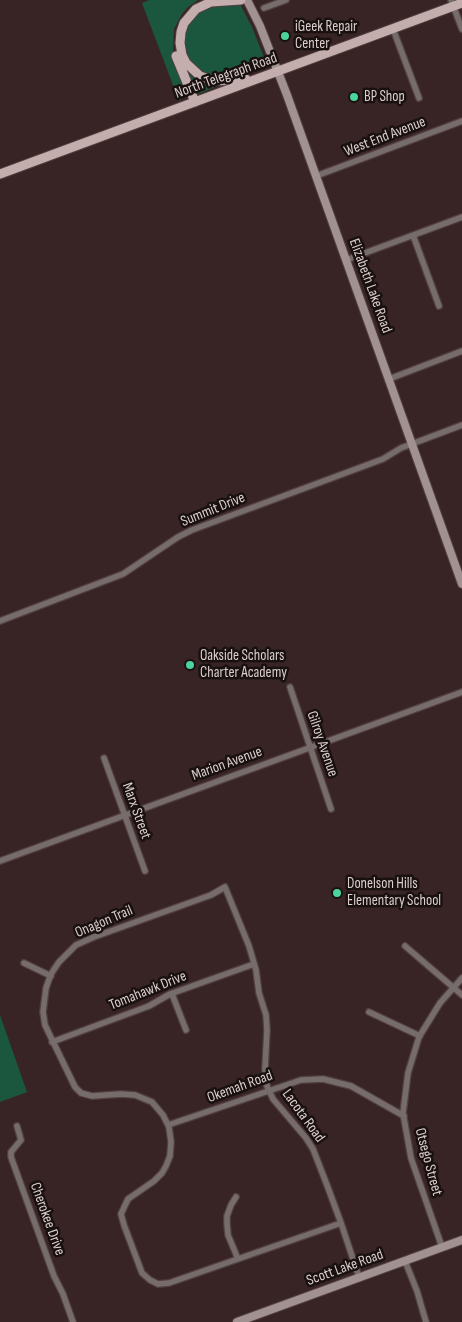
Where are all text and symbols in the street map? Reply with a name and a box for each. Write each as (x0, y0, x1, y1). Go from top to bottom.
place label: iGeek Repair Center (295, 18, 357, 53)
marker: iGeek Repair Center (279, 30, 291, 42)
street label: North Telegraph Road (172, 49, 280, 103)
place label: BP Shop (364, 88, 405, 106)
marker: BP Shop (348, 91, 360, 103)
street label: West End Avenue (342, 113, 428, 161)
street label: Elizabeth Lake Road (345, 236, 395, 336)
street label: Summit Drive (178, 489, 248, 531)
place label: Oakside Scholars Charter Academy (200, 647, 287, 682)
marker: Oakside Scholars Charter Academy (184, 659, 196, 671)
street label: Gilroy Avenue (302, 709, 342, 779)
street label: Marion Avenue (189, 743, 265, 785)
street label: Marx Street (118, 780, 154, 842)
place label: Donelson Hills Elementary School (347, 875, 441, 910)
marker: Donelson Hills Elementary School (331, 887, 343, 899)
street label: Onagon Trail (72, 902, 136, 942)
street label: Tomahawk Drive (107, 967, 189, 1015)
street label: Okemah Road (205, 1067, 275, 1107)
street label: Lacota Road (278, 1086, 328, 1146)
street label: Otsego Street (410, 1126, 446, 1198)
street label: Cherokee Drive (26, 1180, 68, 1258)
street label: Scott Lake Road (304, 1246, 386, 1290)

